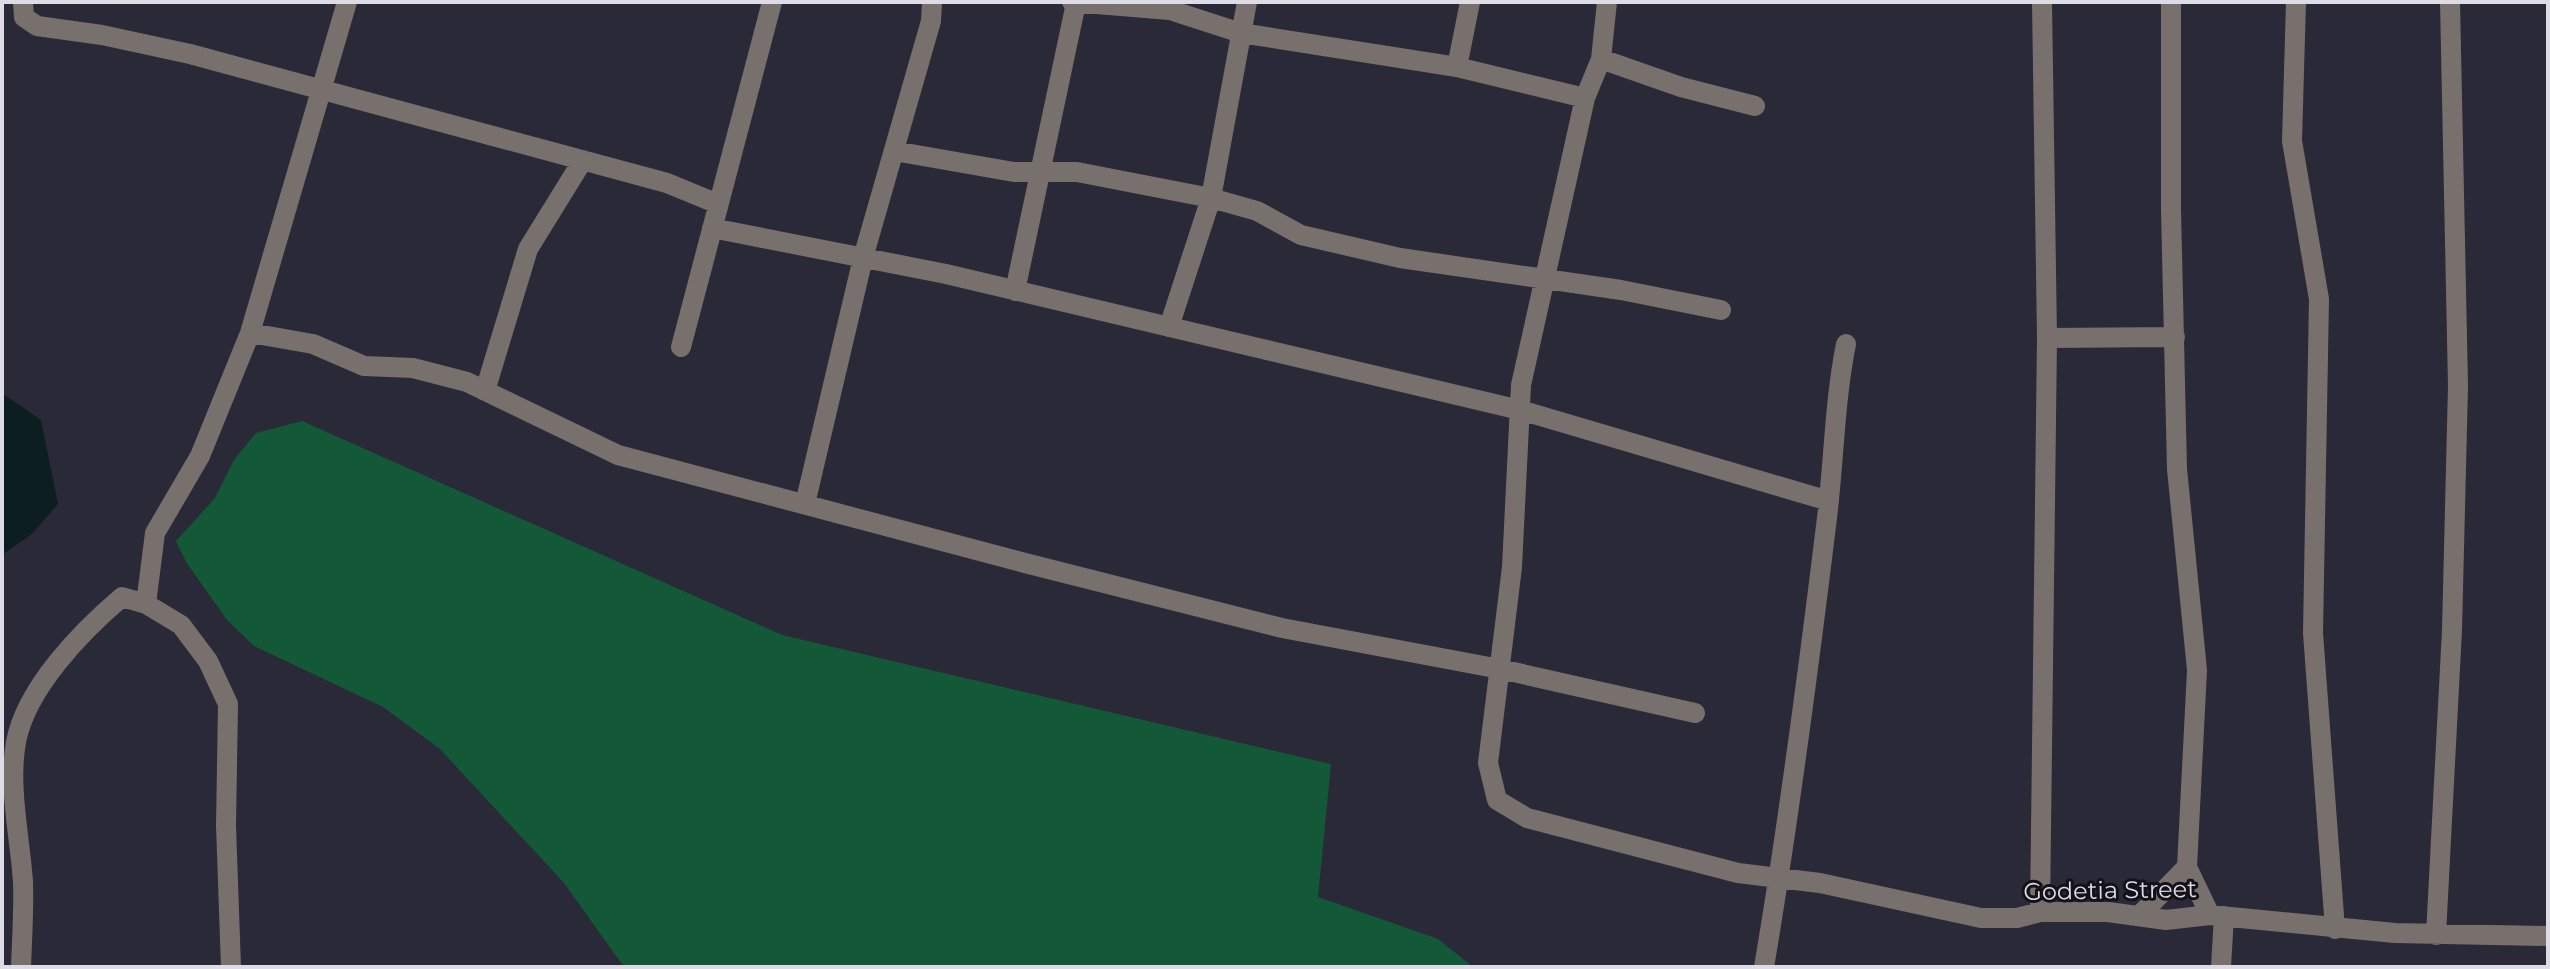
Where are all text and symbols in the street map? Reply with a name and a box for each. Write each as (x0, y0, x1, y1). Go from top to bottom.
street label: Godetia Street (2023, 874, 2197, 906)

